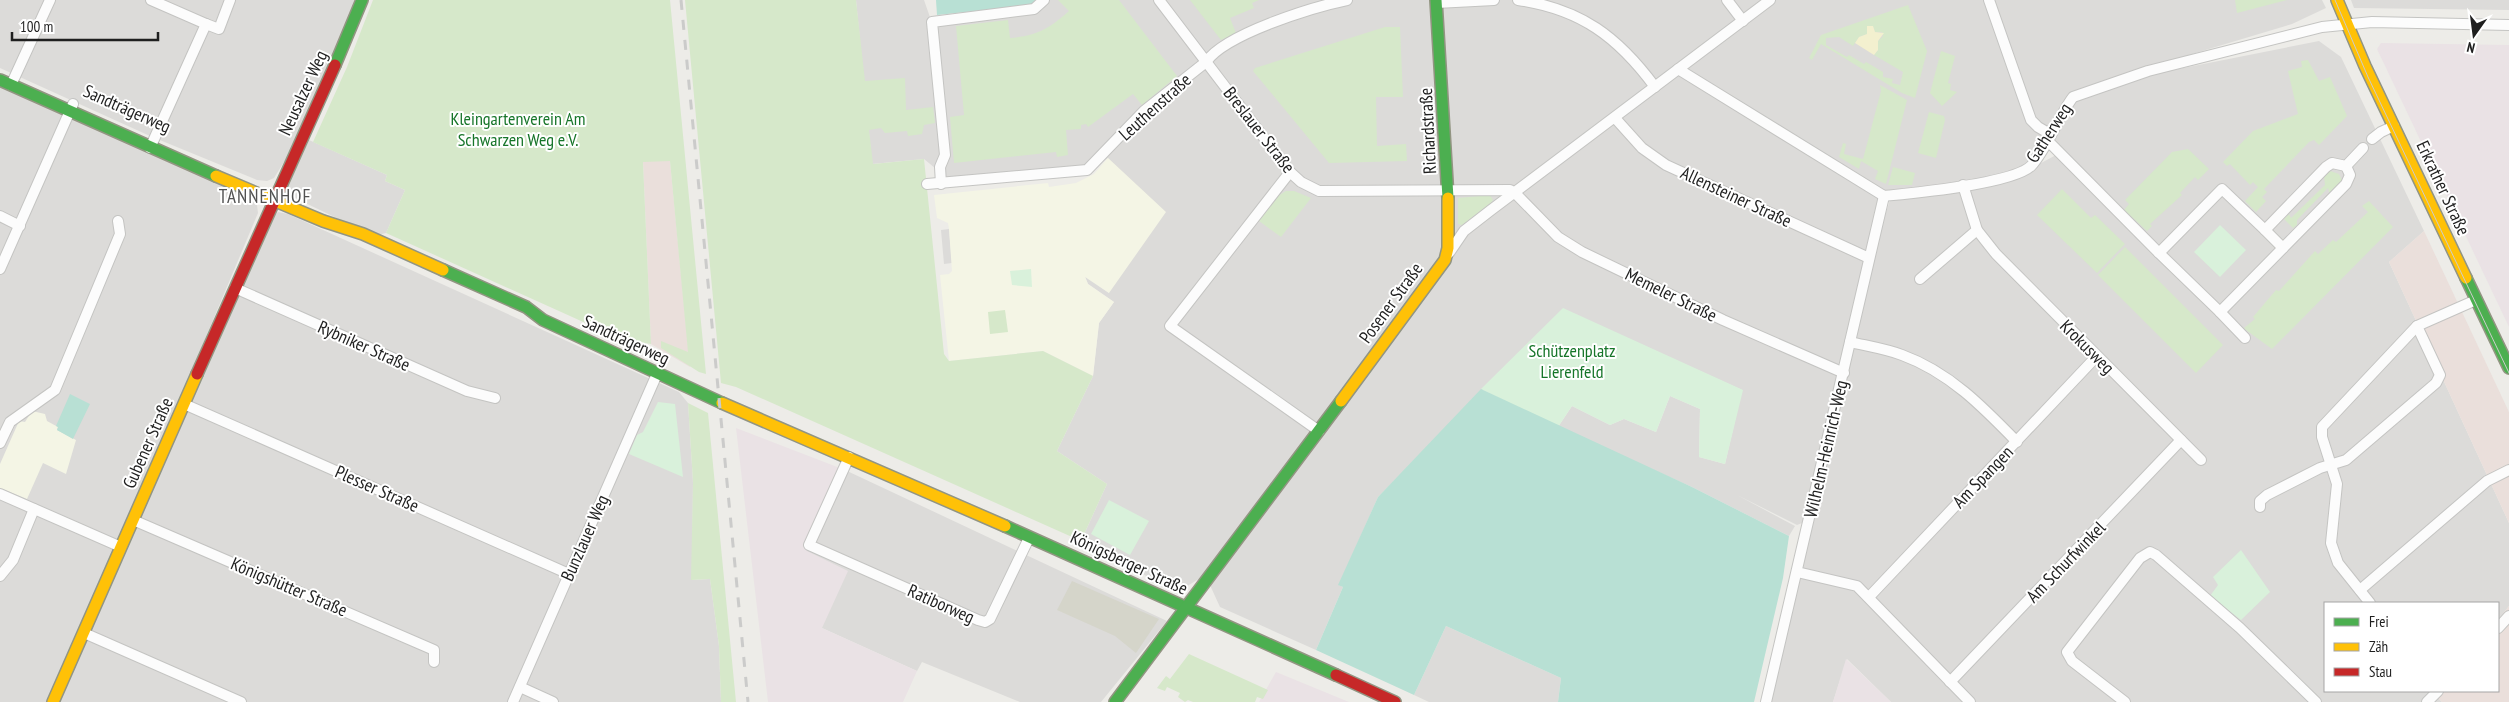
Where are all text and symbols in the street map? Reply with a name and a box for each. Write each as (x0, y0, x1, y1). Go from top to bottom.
scale bar (12, 10, 159, 42)
north arrow (2449, 10, 2499, 60)
text: 100 m (20, 17, 53, 36)
text: N (2465, 38, 2477, 57)
street label: Neusalzer Weg (273, 47, 332, 139)
street label: Leuthenstraße (1114, 68, 1196, 145)
street label: Sandträgerweg (80, 79, 175, 138)
street label: Breslauer Straße (1219, 82, 1300, 177)
street label: Richardstraße (1414, 87, 1441, 175)
street label: Gatherweg (2021, 98, 2076, 167)
park label: Kleingartenverein Am Schwarzen Weg e.V. (451, 107, 585, 151)
street label: Erkrather Straße (2412, 137, 2475, 239)
street label: Allensteiner Straße (1677, 161, 1795, 232)
district label: TANNENHOF (219, 184, 311, 208)
street label: Posener Straße (1354, 258, 1428, 347)
street label: Memeler Straße (1621, 262, 1721, 327)
street label: Sandträgerweg (579, 309, 673, 370)
street label: Rybniker Straße (314, 315, 414, 376)
street label: Krokusweg (2055, 315, 2119, 379)
park label: Schützenplatz Lierenfeld (1528, 339, 1616, 383)
street label: Wilhelm-Heinrich-Weg (1799, 378, 1853, 520)
street label: Gubener Straße (117, 394, 178, 492)
street label: Am Spangen (1947, 441, 2018, 513)
street label: Plesser Straße (332, 460, 423, 517)
street label: Bunzlauer Weg (555, 491, 614, 585)
street label: Am Schurfwinkel (2021, 516, 2111, 607)
street label: Königsberger Straße (1067, 525, 1192, 600)
street label: Königshütter Straße (227, 552, 351, 621)
street label: Ratiborweg (904, 579, 978, 628)
legend (2324, 602, 2499, 692)
text: Frei (2369, 612, 2389, 631)
text: Zäh (2369, 637, 2388, 656)
text: Stau (2369, 662, 2392, 681)

